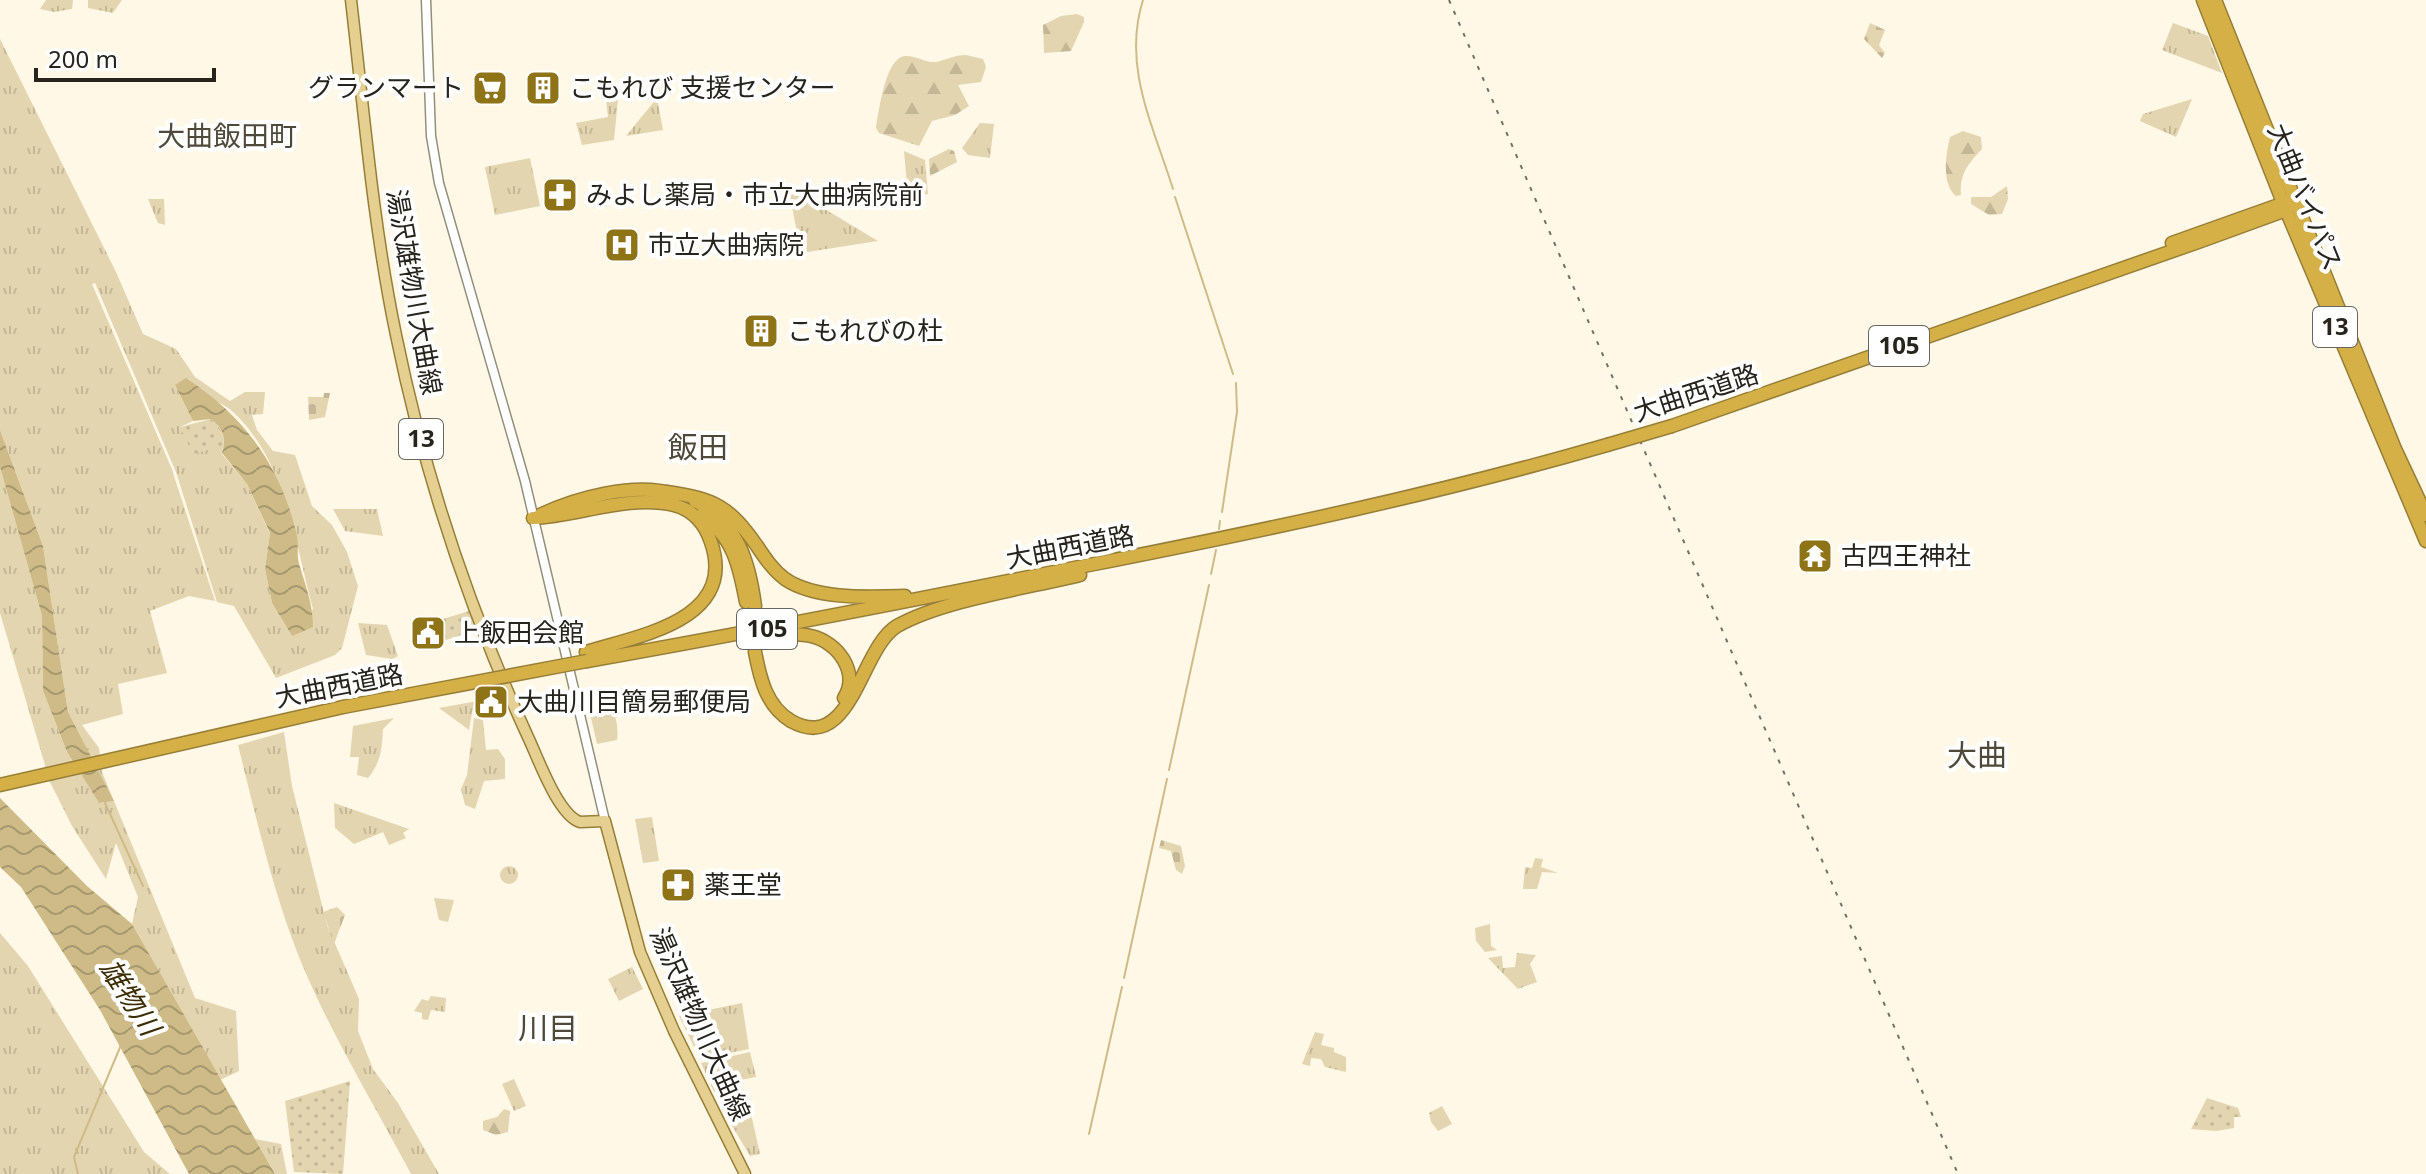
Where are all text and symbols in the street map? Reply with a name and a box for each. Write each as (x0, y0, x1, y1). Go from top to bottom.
scale bar (36, 32, 214, 82)
text: 200 m (48, 42, 118, 75)
place label: グランマート (308, 69, 464, 105)
supermarket icon: グランマート (471, 69, 509, 107)
building icon: こもれび 支援センター (524, 69, 562, 107)
place label: こもれび 支援センター (569, 69, 836, 105)
district label: 大曲飯田町 (157, 116, 297, 154)
street label: 大曲バイパス (2260, 118, 2352, 275)
pharmacy icon: みよし薬局・市立大曲病院前 (541, 176, 579, 214)
place label: みよし薬局・市立大曲病院前 (586, 176, 924, 212)
street label: 湯沢雄物川大曲線 (379, 186, 451, 397)
hospital icon: 市立大曲病院 (603, 226, 641, 264)
place label: 市立大曲病院 (648, 226, 804, 262)
road number: 13 (2313, 307, 2357, 347)
building icon: こもれびの杜 (742, 312, 780, 350)
place label: こもれびの杜 (787, 312, 943, 348)
road number: 105 (1869, 326, 1929, 366)
street label: 大曲西道路 (1628, 355, 1763, 429)
road number: 13 (399, 419, 443, 459)
district label: 飯田 (668, 426, 728, 467)
street label: 大曲西道路 (1003, 516, 1137, 576)
temple icon: 古四王神社 (1796, 537, 1834, 575)
place label: 古四王神社 (1841, 537, 1971, 573)
road number: 105 (737, 609, 797, 649)
public building icon: 上飯田会館 (409, 614, 447, 652)
place label: 上飯田会館 (454, 614, 584, 650)
street label: 大曲西道路 (272, 655, 406, 715)
public building icon: 大曲川目簡易郵便局 (472, 683, 510, 721)
place label: 大曲川目簡易郵便局 (517, 683, 751, 719)
district label: 大曲 (1947, 734, 2007, 775)
pharmacy icon: 薬王堂 (659, 866, 697, 904)
place label: 薬王堂 (704, 866, 782, 902)
street label: 湯沢雄物川大曲線 (642, 921, 760, 1126)
water label: 雄物川 (92, 951, 171, 1045)
district label: 川目 (518, 1007, 578, 1048)

